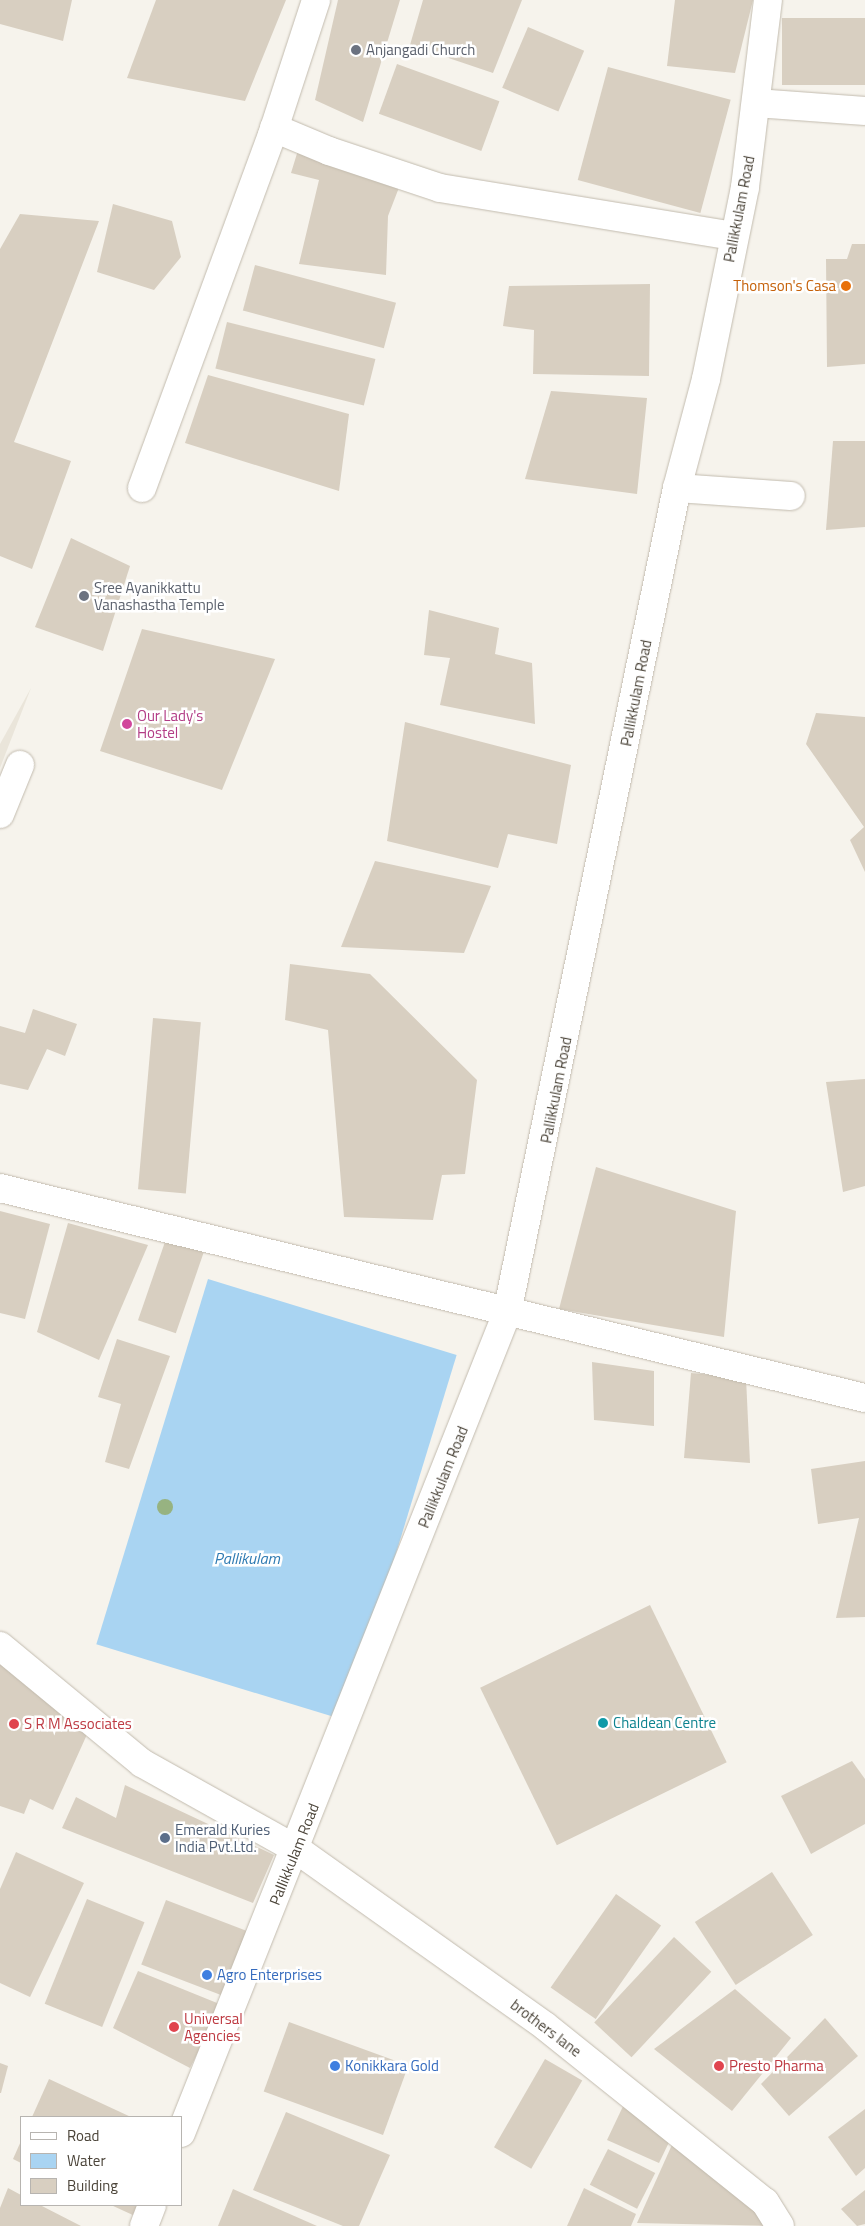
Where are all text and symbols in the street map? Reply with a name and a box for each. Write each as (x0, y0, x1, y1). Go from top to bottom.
place label: Anjangadi Church (366, 41, 475, 59)
marker: Anjangadi Church (350, 44, 362, 56)
street label: Pallikkulam Road (720, 154, 758, 264)
place label: Thomson's Casa (733, 277, 836, 295)
marker: Thomson's Casa (840, 280, 852, 292)
place label: Sree Ayanikkattu Vanashastha Temple (94, 578, 225, 613)
marker: Sree Ayanikkattu Vanashastha Temple (78, 590, 90, 602)
street label: Pallikkulam Road (617, 638, 655, 748)
place label: Our Lady's Hostel (137, 706, 203, 741)
marker: Our Lady's Hostel (121, 718, 133, 730)
street label: Pallikkulam Road (537, 1035, 575, 1145)
street label: Pallikkulam Road (414, 1423, 472, 1531)
water label: Pallikulam (214, 1548, 280, 1568)
place label: Chaldean Centre (613, 1714, 716, 1732)
place label: S R M Associates (24, 1715, 132, 1733)
marker: Chaldean Centre (597, 1717, 609, 1729)
marker: S R M Associates (8, 1718, 20, 1730)
street label: Pallikkulam Road (265, 1800, 323, 1908)
place label: Emerald Kuries India Pvt.Ltd. (175, 1820, 270, 1855)
marker: Emerald Kuries India Pvt.Ltd. (159, 1832, 171, 1844)
place label: Agro Enterprises (217, 1966, 322, 1984)
marker: Agro Enterprises (201, 1969, 213, 1981)
street label: brothers lane (507, 1996, 585, 2060)
place label: Universal Agencies (184, 2009, 243, 2044)
marker: Universal Agencies (168, 2021, 180, 2033)
place label: Konikkara Gold (345, 2057, 439, 2075)
place label: Presto Pharma (729, 2057, 824, 2075)
marker: Konikkara Gold (329, 2060, 341, 2072)
marker: Presto Pharma (713, 2060, 725, 2072)
legend (20, 2116, 182, 2206)
text: Road (67, 2124, 99, 2147)
text: Water (67, 2149, 106, 2172)
text: Building (67, 2174, 118, 2197)

